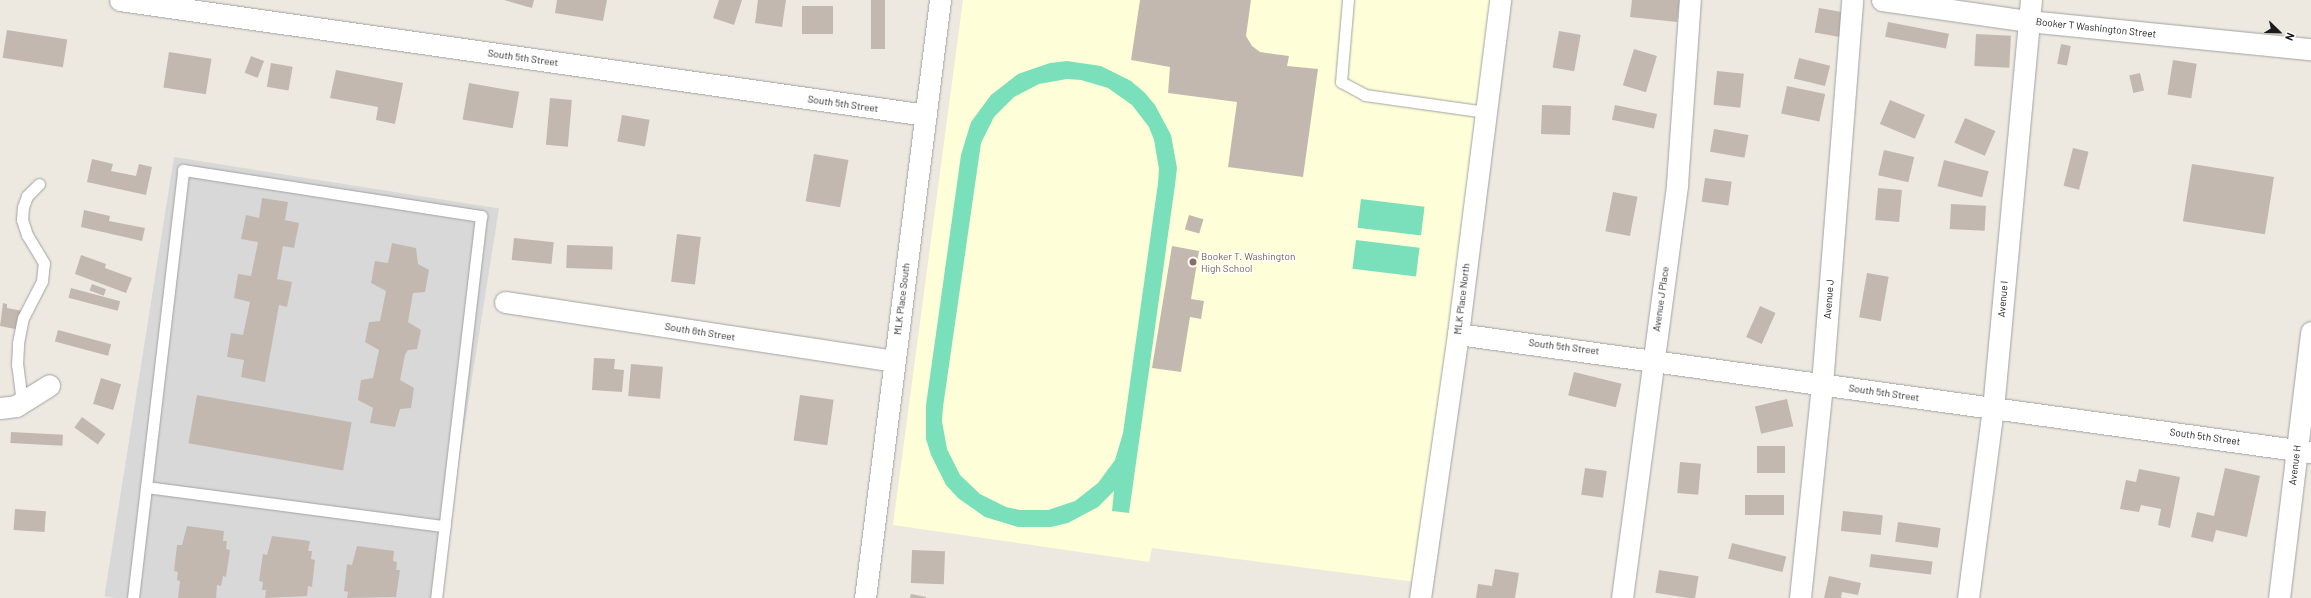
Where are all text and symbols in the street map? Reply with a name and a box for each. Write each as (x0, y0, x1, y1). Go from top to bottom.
north arrow (2259, 12, 2299, 52)
street label: Booker T Washington Street (2035, 16, 2157, 40)
text: N (2283, 31, 2298, 43)
street label: South 5th Street (487, 47, 559, 69)
street label: South 5th Street (807, 93, 879, 115)
place label: Booker T. Washington High School (1201, 250, 1295, 274)
marker: Booker T. Washington High School (1188, 257, 1198, 267)
street label: MLK Place South (892, 262, 912, 336)
street label: MLK Place North (1452, 263, 1472, 335)
street label: Avenue J Place (1651, 266, 1671, 332)
street label: Avenue J (1822, 279, 1836, 319)
street label: Avenue I (1995, 280, 2011, 318)
street label: South 6th Street (664, 321, 736, 343)
street label: South 5th Street (1528, 337, 1600, 357)
street label: South 5th Street (1848, 382, 1920, 404)
street label: South 5th Street (2169, 426, 2241, 448)
street label: Avenue H (2287, 444, 2303, 486)

